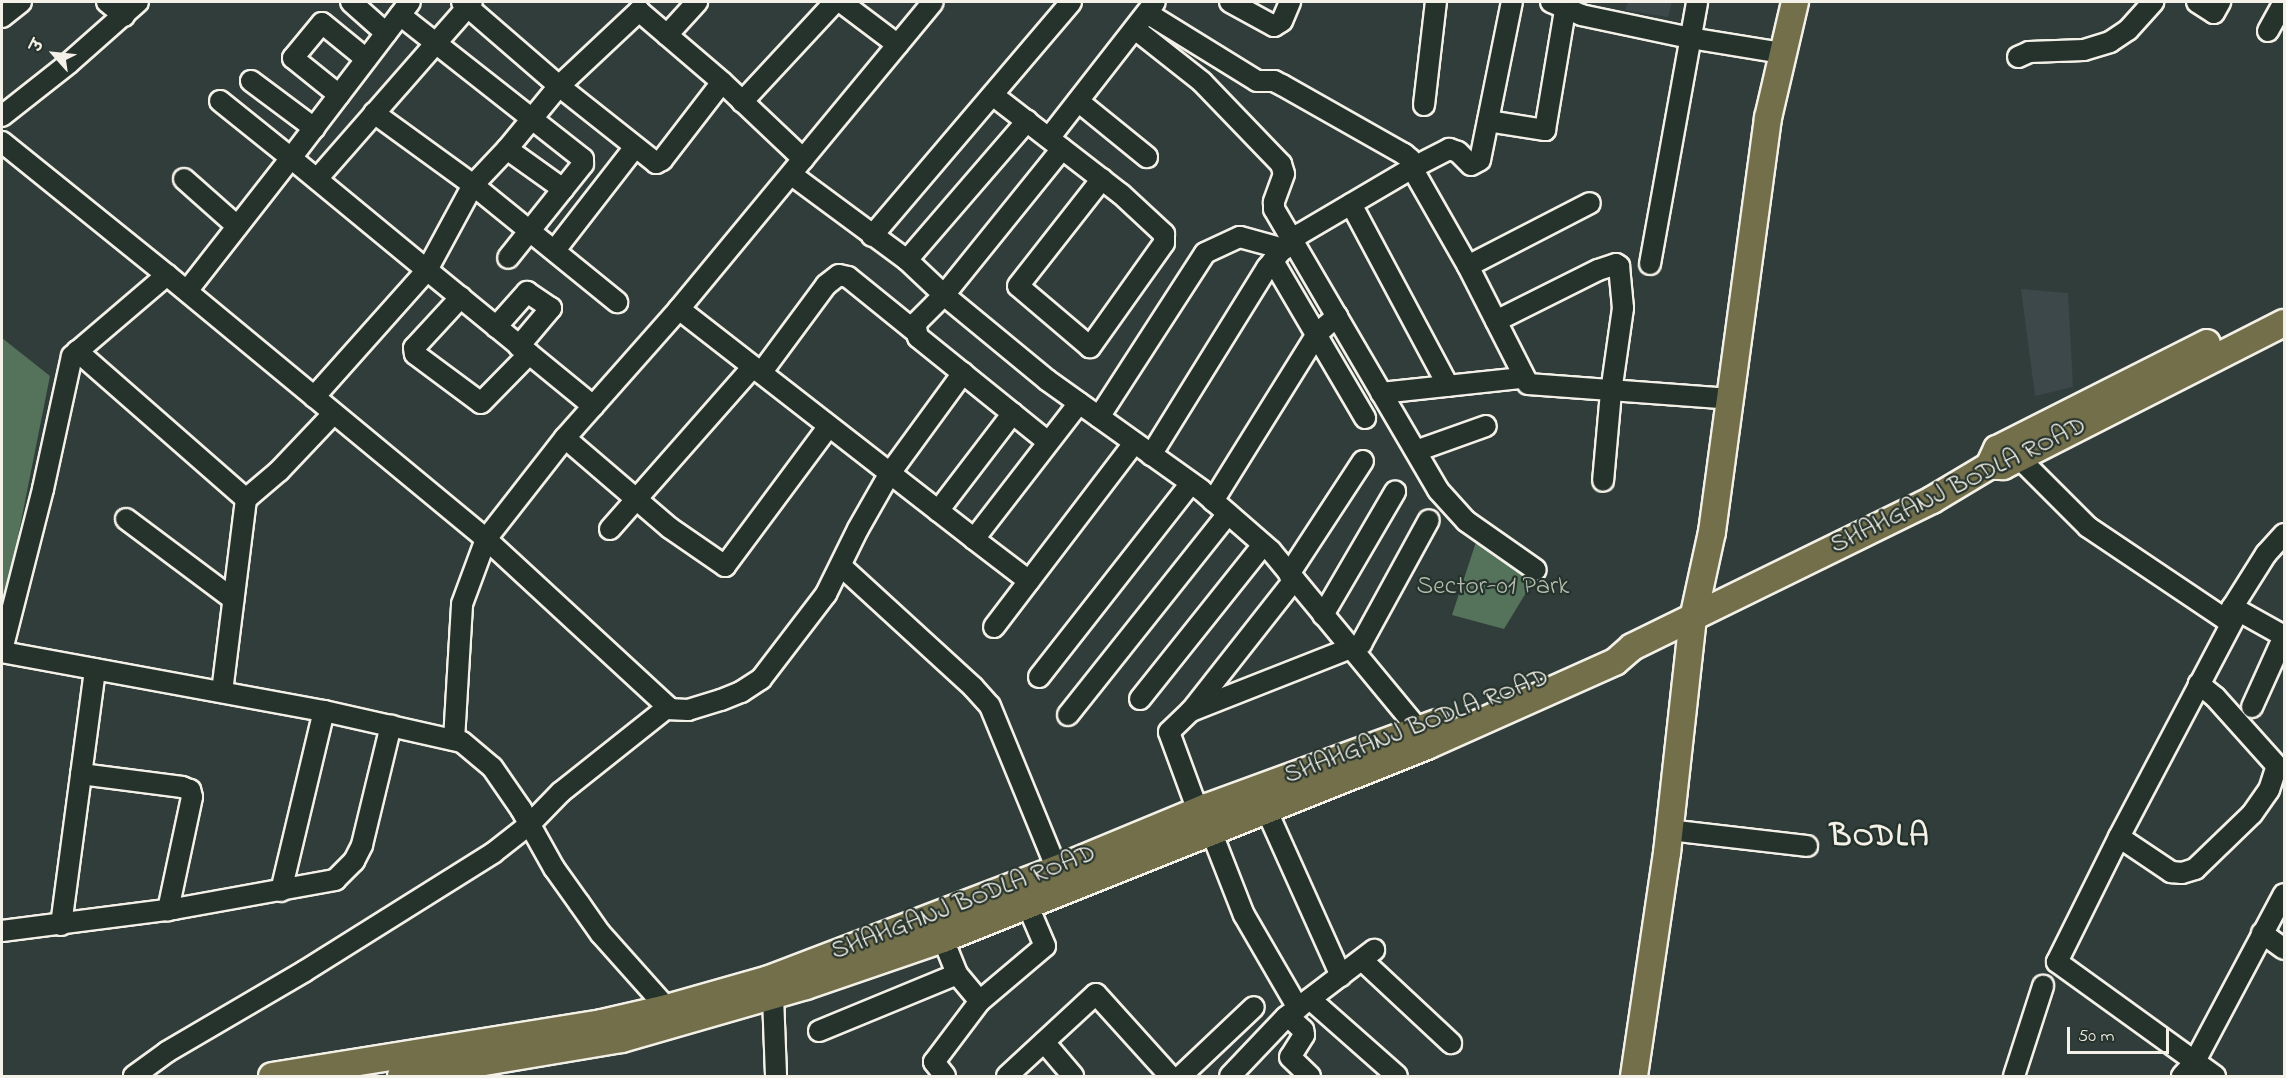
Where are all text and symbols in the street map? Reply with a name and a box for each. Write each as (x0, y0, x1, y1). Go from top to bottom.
north arrow (24, 24, 84, 84)
text: उ (25, 36, 51, 56)
street label: SHAHGANJ BODLA ROAD (1826, 411, 2092, 563)
park label: Sector-01 Park (1417, 572, 1569, 604)
street label: SHAHGANJ BODLA ROAD (1280, 663, 1554, 793)
district label: BODLA (1830, 819, 1930, 857)
street label: SHAHGANJ BODLA ROAD (827, 839, 1101, 969)
scale bar (2070, 1015, 2172, 1053)
text: 50 m (2078, 1024, 2115, 1050)

